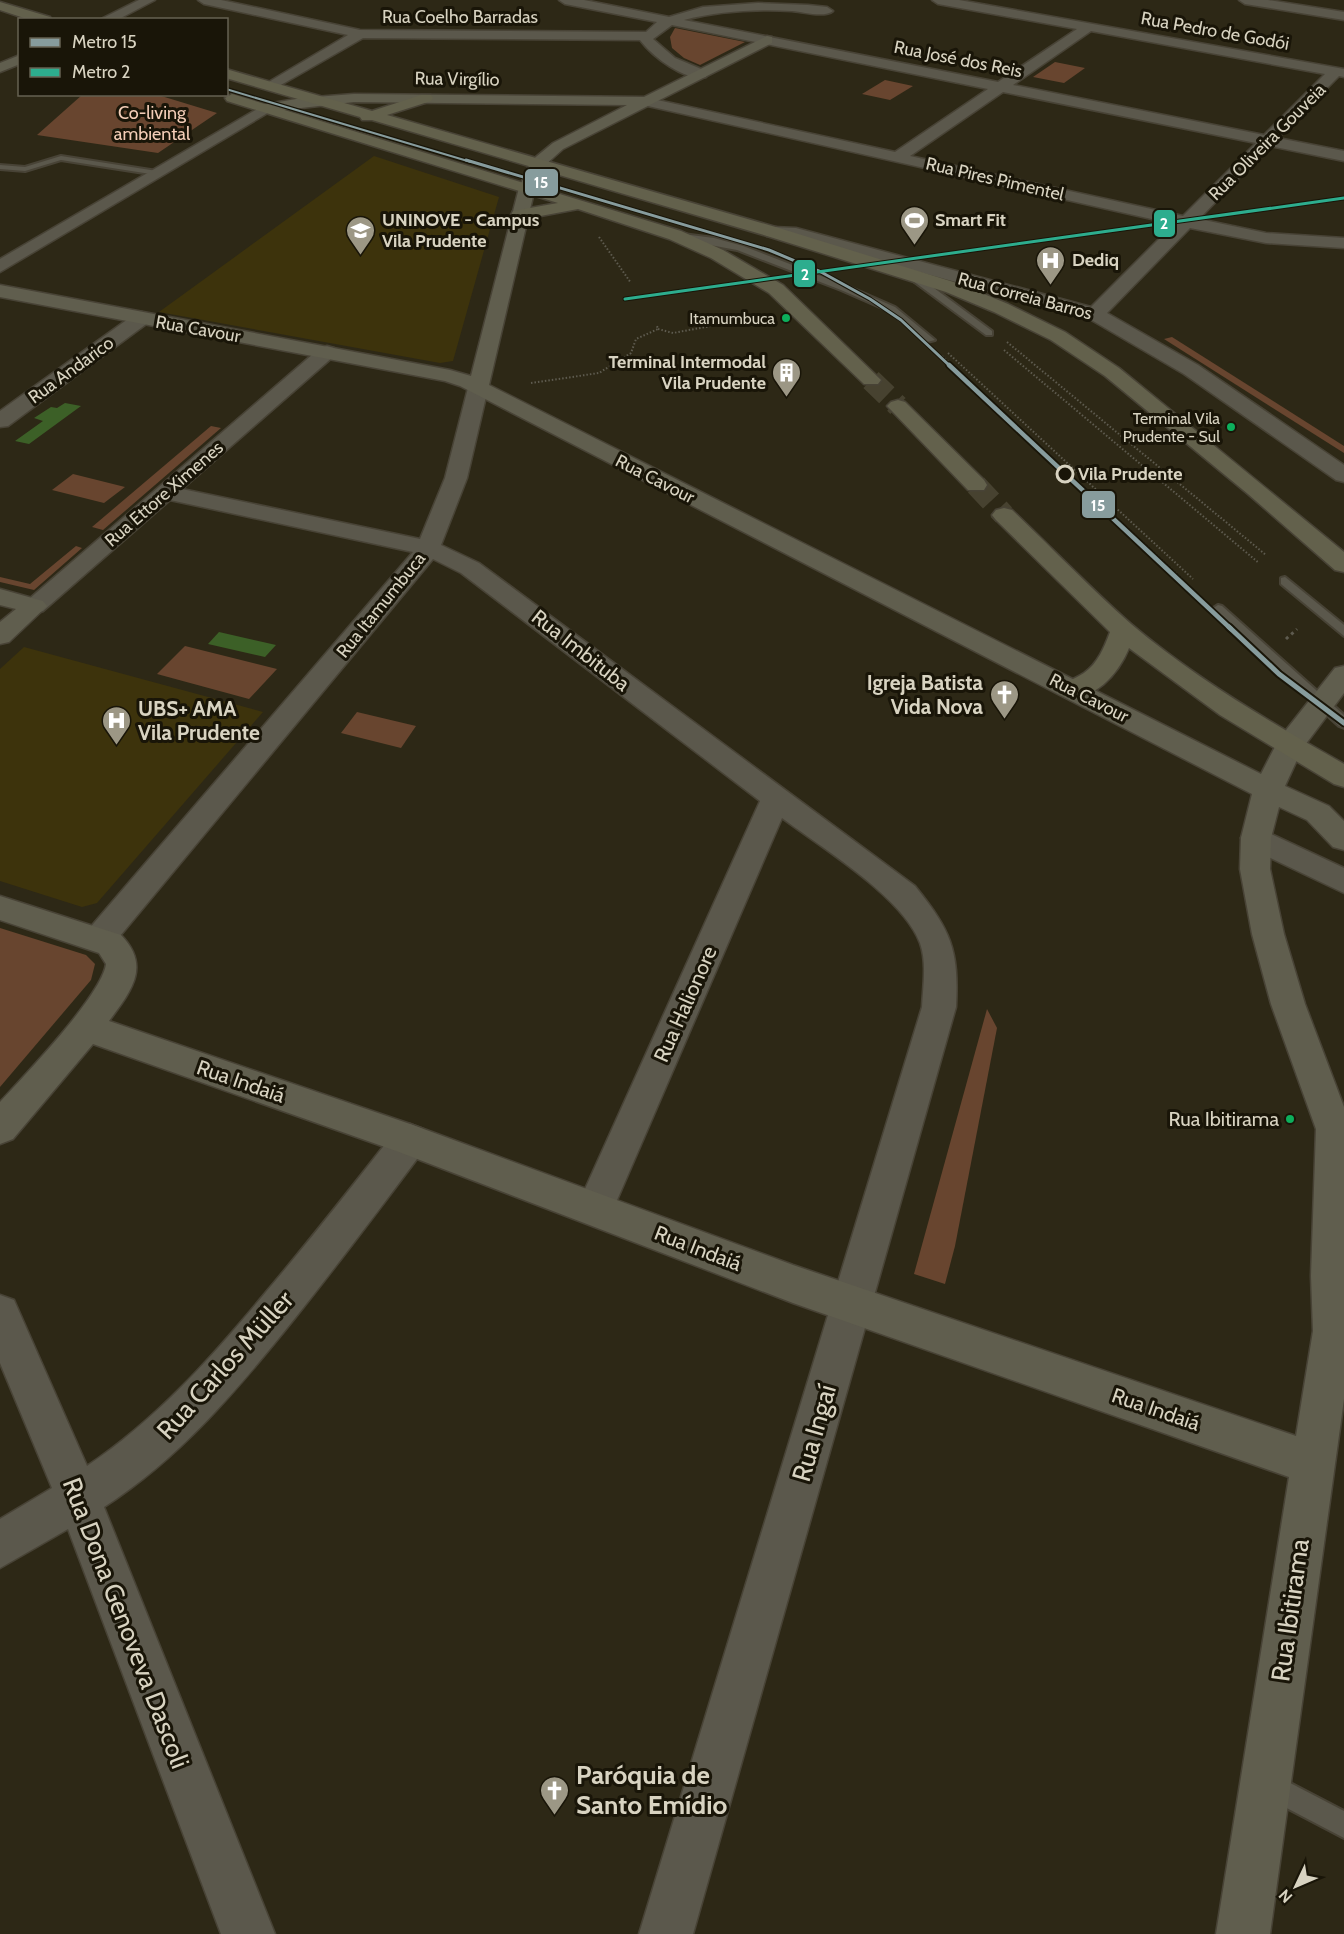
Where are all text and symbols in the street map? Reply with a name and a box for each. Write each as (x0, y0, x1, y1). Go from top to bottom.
street label: Rua Coelho Barradas (382, 6, 538, 28)
street label: Rua Pedro de Godói (1139, 7, 1291, 55)
legend (18, 18, 228, 96)
text: Metro 15 (72, 31, 137, 53)
street label: Rua José dos Reis (892, 36, 1024, 82)
text: Metro 2 (72, 61, 131, 83)
street label: Rua Virgílio (414, 67, 500, 91)
street label: Rua Oliveira Gouveia (1204, 79, 1330, 205)
park label: Co-living ambiental (114, 102, 191, 145)
street label: Rua Pires Pimentel (924, 152, 1067, 206)
line badge: 15 (524, 168, 559, 197)
text: 15 (534, 173, 548, 192)
sports icon: Smart Fit (898, 204, 930, 246)
place label: UNINOVE - Campus Vila Prudente (382, 209, 540, 252)
place label: Smart Fit (935, 209, 1006, 231)
line badge: 2 (1153, 209, 1176, 238)
school or university icon: UNINOVE - Campus Vila Prudente (345, 214, 377, 256)
text: 2 (1160, 214, 1168, 233)
hospital icon: Dediq (1035, 244, 1067, 286)
place label: Dediq (1072, 249, 1119, 271)
line badge: 2 (793, 259, 816, 288)
text: 2 (801, 265, 809, 284)
street label: Rua Correia Barros (955, 267, 1095, 325)
place label: Itamumbuca (689, 309, 775, 328)
street label: Rua Cavour (154, 311, 242, 347)
marker: Itamumbuca (780, 312, 792, 324)
street label: Rua Andarico (24, 332, 118, 408)
place label: Terminal Intermodal Vila Prudente (608, 351, 766, 394)
building icon: Terminal Intermodal Vila Prudente (771, 356, 803, 398)
place label: Terminal Vila Prudente - Sul (1123, 409, 1220, 446)
marker: Terminal Vila Prudente - Sul (1225, 421, 1237, 433)
street label: Rua Ettore Ximenes (100, 437, 228, 551)
street label: Rua Cavour (612, 450, 699, 508)
place label: Vila Prudente (1078, 463, 1182, 485)
marker: Vila Prudente (1056, 465, 1074, 483)
line badge: 15 (1081, 490, 1116, 519)
text: 15 (1091, 496, 1105, 515)
street label: Rua Itamumbuca (332, 548, 430, 662)
street label: Rua Imbituba (527, 604, 635, 696)
street label: Rua Cavour (1046, 669, 1133, 727)
place label: Igreja Batista Vida Nova (867, 670, 984, 719)
church icon: Igreja Batista Vida Nova (988, 678, 1020, 720)
place label: UBS+ AMA Vila Prudente (138, 696, 260, 745)
hospital icon: UBS+ AMA Vila Prudente (101, 704, 133, 746)
street label: Rua Halionore (648, 942, 722, 1066)
street label: Rua Indaiá (194, 1054, 288, 1108)
place label: Rua Ibitirama (1168, 1107, 1279, 1131)
marker: Rua Ibitirama (1284, 1113, 1296, 1125)
street label: Rua Indaiá (651, 1220, 745, 1276)
street label: Rua Carlos Müller (150, 1283, 301, 1446)
street label: Rua Ingaí (785, 1380, 843, 1485)
street label: Rua Indaiá (1109, 1382, 1203, 1436)
street label: Rua Dona Genoveva Dascoli (56, 1473, 196, 1773)
street label: Rua Ibitirama (1264, 1536, 1316, 1683)
place label: Paróquia de Santo Emídio (576, 1759, 727, 1821)
church icon: Paróquia de Santo Emídio (539, 1774, 571, 1816)
north arrow (1266, 1856, 1326, 1916)
text: N (1275, 1885, 1296, 1907)

